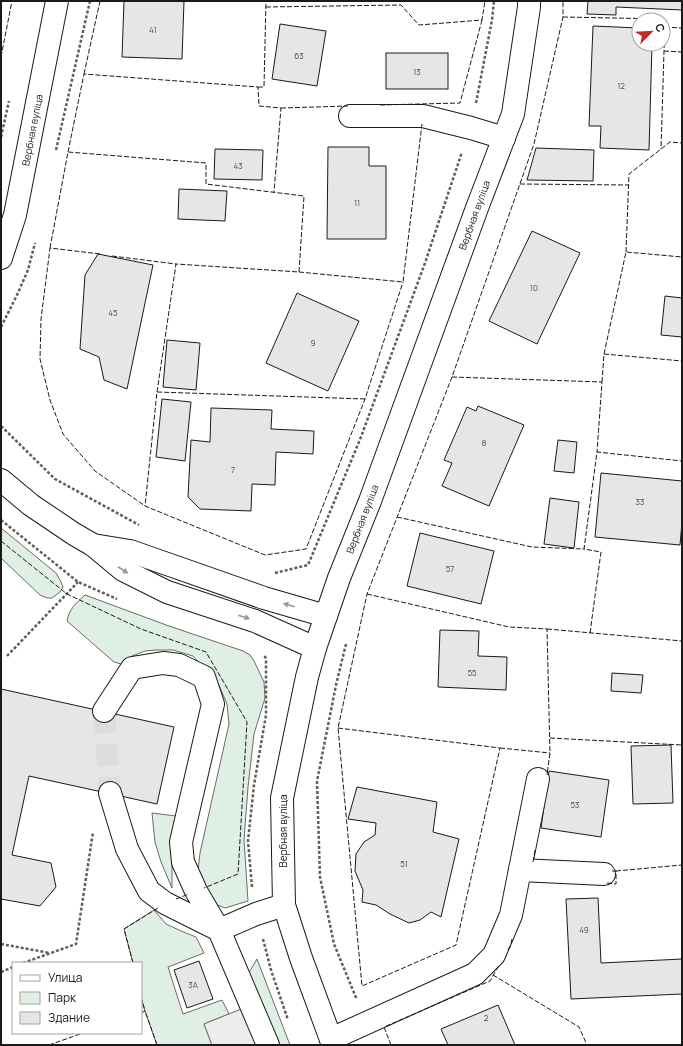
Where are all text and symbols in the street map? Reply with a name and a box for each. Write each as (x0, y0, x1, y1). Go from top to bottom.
north arrow (631, 12, 671, 52)
text: С (652, 21, 669, 34)
house number: 41 (149, 24, 157, 35)
house number: 63 (294, 50, 304, 61)
house number: 13 (413, 66, 421, 77)
house number: 12 (617, 80, 625, 91)
street label: Вербная вуліца (18, 93, 46, 167)
house number: 43 (233, 160, 243, 171)
street label: Вербная вуліца (455, 178, 493, 252)
house number: 11 (354, 197, 360, 208)
house number: 10 (530, 282, 538, 293)
house number: 45 (108, 307, 118, 318)
house number: 9 (311, 337, 316, 348)
house number: 8 (482, 437, 487, 448)
house number: 7 (231, 464, 235, 475)
street label: Вербная вуліца (342, 482, 382, 556)
house number: 33 (636, 496, 644, 507)
house number: 57 (446, 563, 454, 574)
one-way arrow (118, 566, 129, 574)
one-way arrow (282, 602, 294, 608)
one-way arrow (238, 614, 250, 620)
house number: 55 (467, 667, 477, 678)
street label: Вербная вуліца (276, 795, 290, 867)
house number: 53 (570, 799, 580, 810)
house number: 51 (400, 858, 408, 869)
house number: 49 (579, 924, 589, 935)
legend (12, 962, 142, 1034)
text: Улица (48, 969, 82, 986)
house number: 3А (188, 979, 198, 990)
text: Парк (48, 989, 77, 1006)
text: Здание (48, 1009, 90, 1026)
house number: 2 (484, 1012, 489, 1023)

